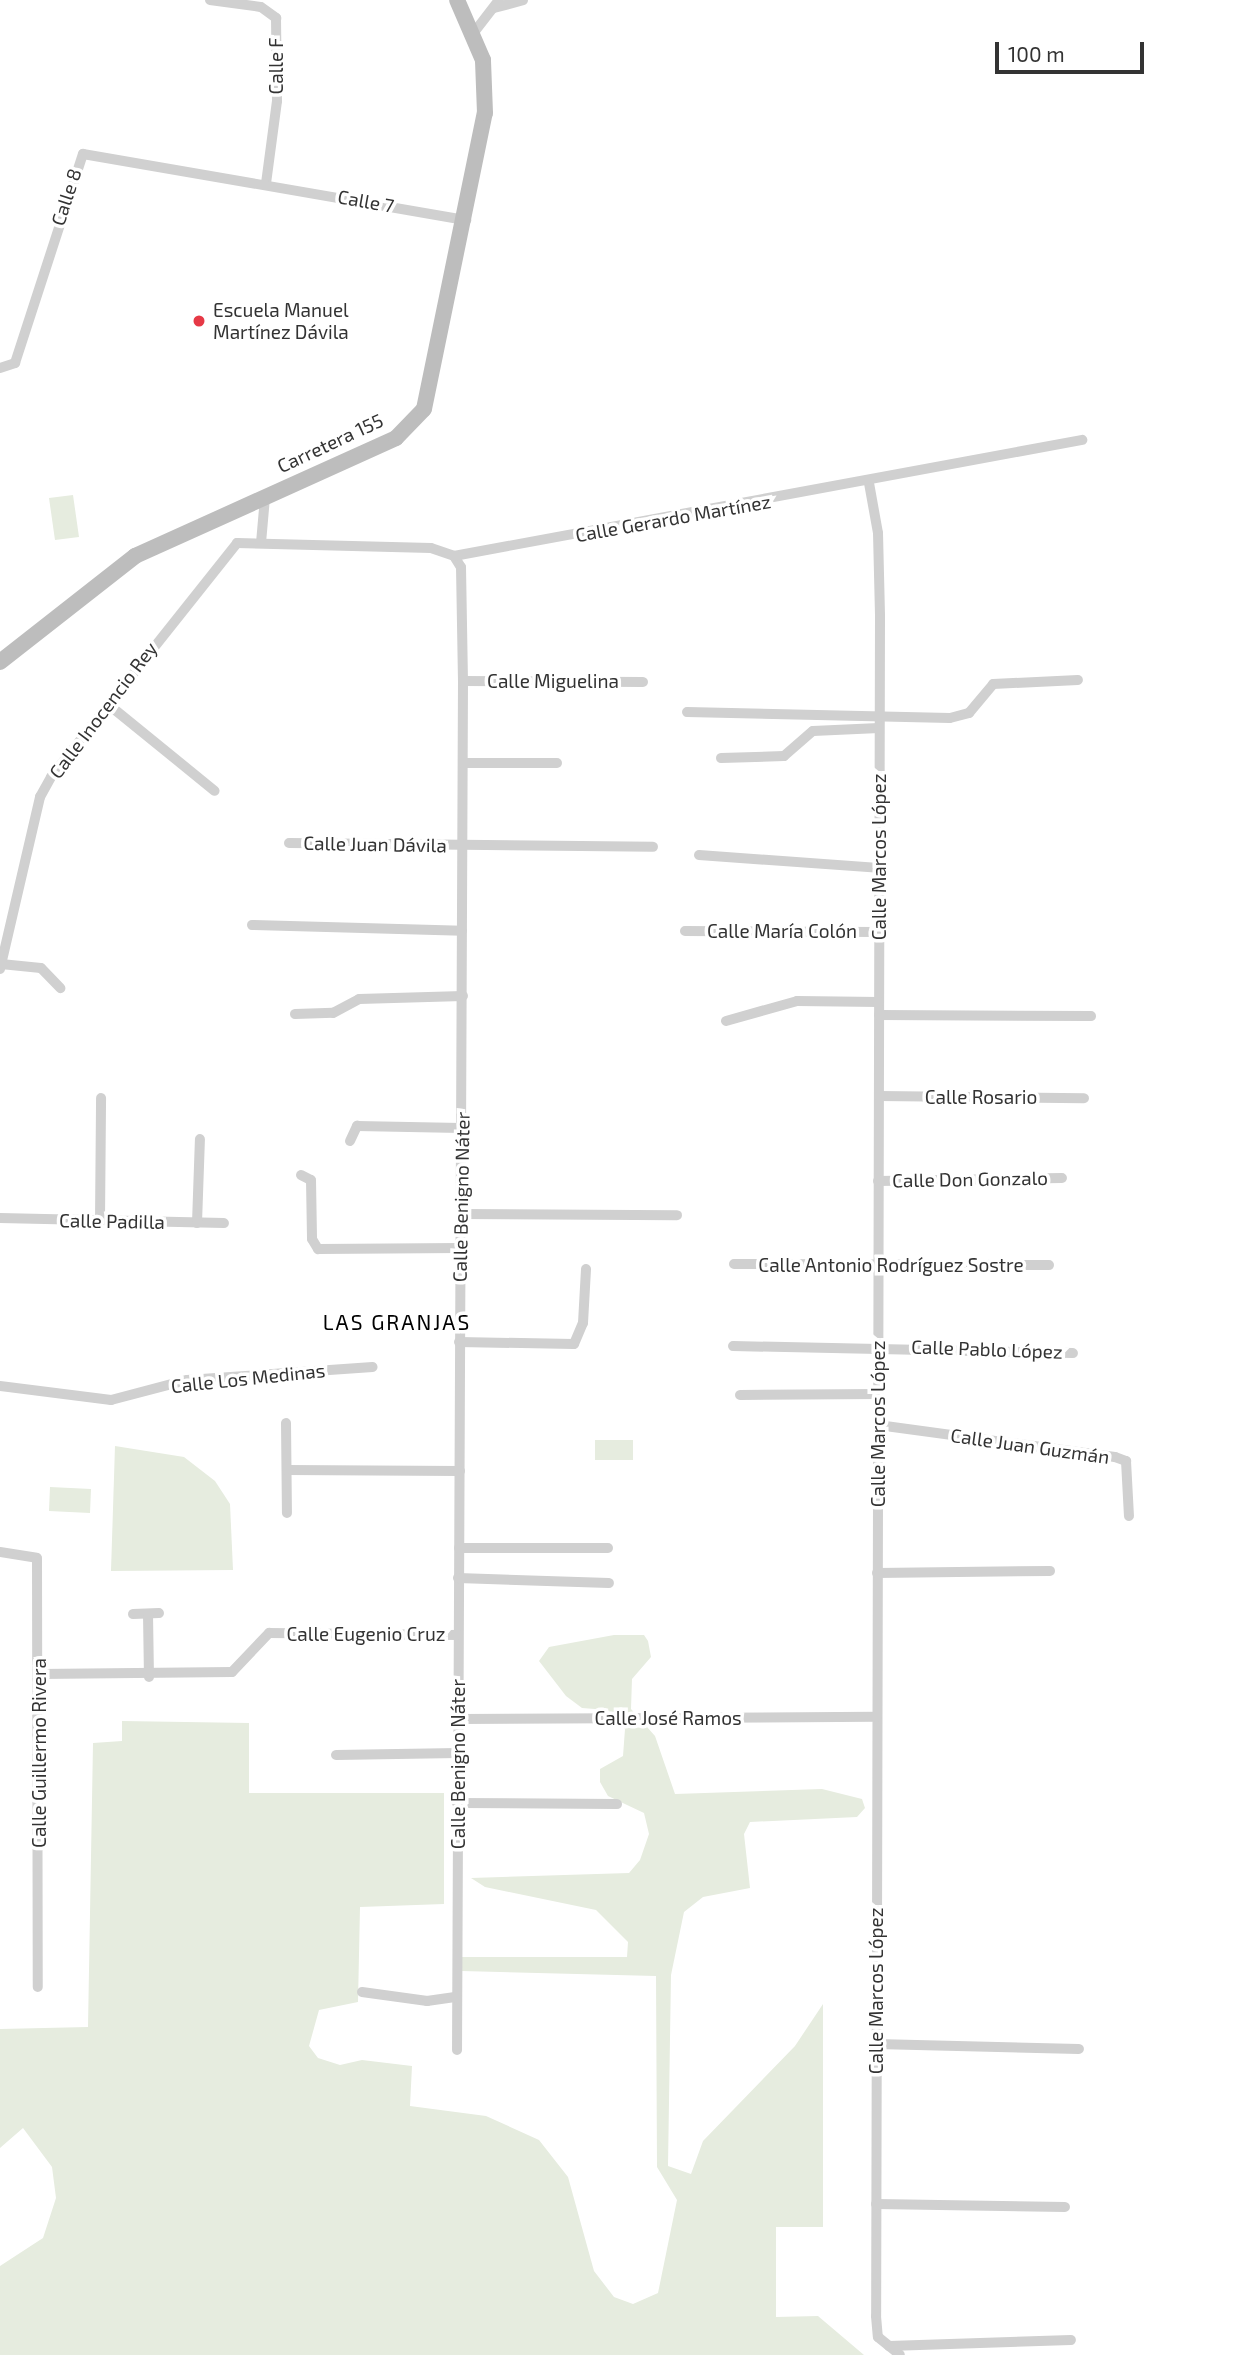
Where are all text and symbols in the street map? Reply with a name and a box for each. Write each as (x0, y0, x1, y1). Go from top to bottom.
scale bar (998, 28, 1147, 72)
street label: Calle F (265, 37, 287, 95)
text: 100 m (1008, 41, 1065, 66)
street label: Calle 8 (46, 166, 86, 228)
street label: Calle 7 (336, 185, 396, 217)
place label: Escuela Manuel Martínez Dávila (213, 299, 349, 343)
marker: Escuela Manuel Martínez Dávila (191, 313, 207, 329)
street label: Carretera 155 (273, 409, 387, 477)
street label: Calle Gerardo Martínez (573, 490, 773, 546)
street label: Calle Inocencio Rey (44, 637, 162, 783)
street label: Calle Miguelina (487, 670, 619, 692)
street label: Calle Marcos López (868, 774, 890, 940)
street label: Calle Juan Dávila (303, 831, 447, 857)
street label: Calle María Colón (707, 920, 857, 942)
street label: Calle Rosario (925, 1086, 1037, 1108)
street label: Calle Benigno Náter (448, 1112, 474, 1282)
street label: Calle Don Gonzalo (892, 1166, 1048, 1192)
street label: Calle Padilla (59, 1209, 165, 1233)
street label: Calle Antonio Rodríguez Sostre (758, 1254, 1024, 1276)
district label: LAS GRANJAS (324, 1309, 470, 1335)
street label: Calle Pablo López (911, 1335, 1063, 1363)
street label: Calle Marcos López (867, 1341, 889, 1507)
street label: Calle Los Medinas (170, 1359, 326, 1397)
street label: Calle Juan Guzmán (949, 1424, 1111, 1468)
street label: Calle Eugenio Cruz (287, 1623, 445, 1645)
street label: Calle Guillermo Rivera (28, 1658, 50, 1848)
street label: Calle Benigno Náter (447, 1679, 469, 1849)
street label: Calle José Ramos (594, 1707, 742, 1729)
street label: Calle Marcos López (865, 1908, 887, 2074)

